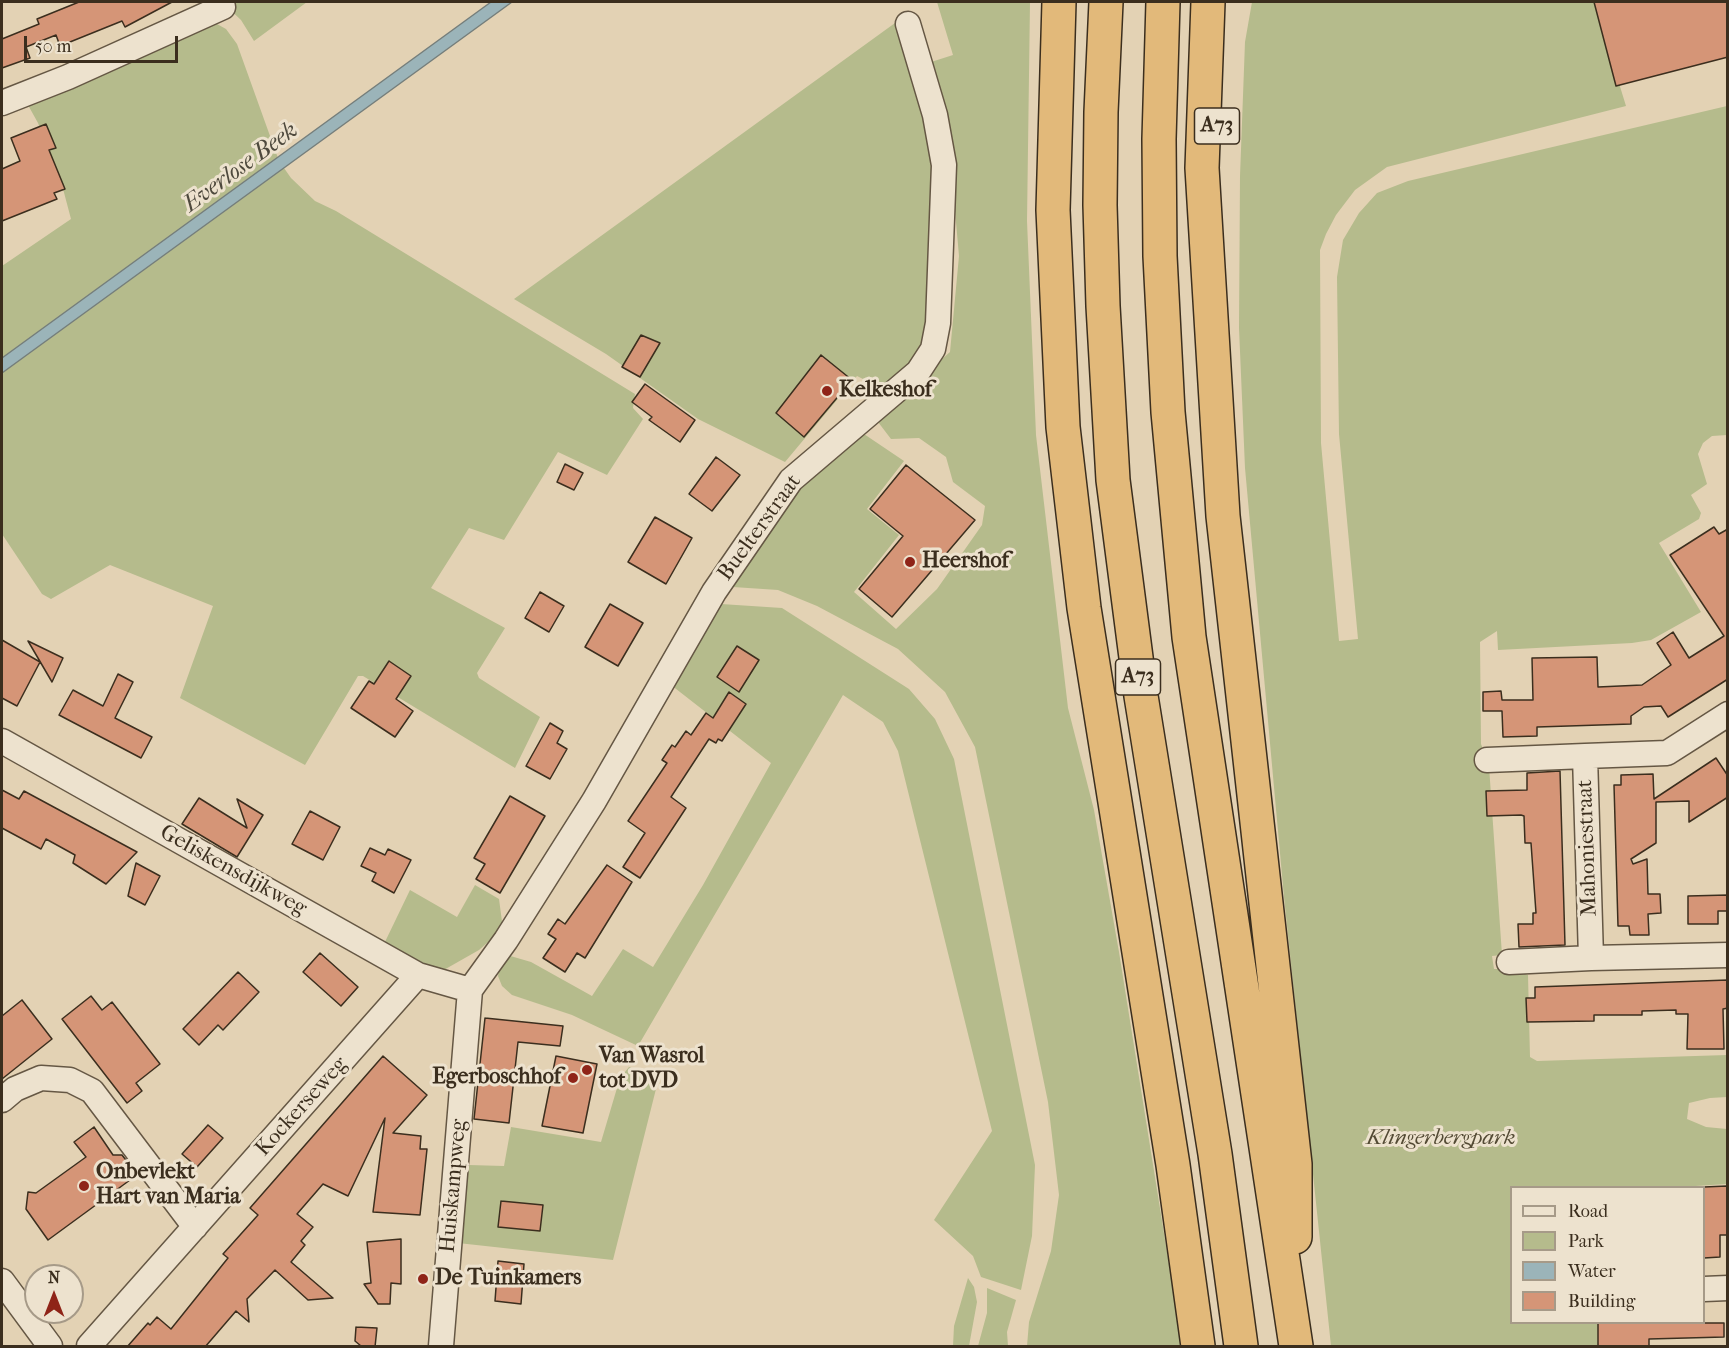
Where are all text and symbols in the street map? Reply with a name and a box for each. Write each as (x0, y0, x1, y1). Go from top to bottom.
scale bar (27, 24, 182, 62)
text: 50 m (35, 36, 71, 57)
road number: A73 (1194, 108, 1240, 144)
water label: Everlose Beek (178, 117, 304, 219)
place label: Kelkeshof (839, 378, 932, 404)
marker: Kelkeshof (820, 384, 834, 398)
street label: Buelterstraat (713, 470, 807, 586)
place label: Heershof (922, 549, 1009, 575)
marker: Heershof (903, 555, 917, 569)
road number: A73 (1116, 659, 1160, 695)
street label: Mahoniestraat (1572, 779, 1604, 917)
street label: Geliskensdijkweg (155, 820, 311, 922)
place label: Van Wasrol tot DVD (599, 1044, 704, 1096)
street label: Kockerseweg (250, 1052, 354, 1162)
marker: Van Wasrol tot DVD (580, 1063, 594, 1077)
place label: Egerboschhof (432, 1065, 561, 1091)
marker: Egerboschhof (566, 1071, 580, 1085)
street label: Huiskampweg (435, 1118, 473, 1254)
park label: Klingerbergpark (1367, 1126, 1515, 1152)
place label: Onbevlekt Hart van Maria (96, 1160, 240, 1212)
marker: Onbevlekt Hart van Maria (77, 1179, 91, 1193)
legend (1510, 1186, 1705, 1324)
text: Road (1568, 1201, 1608, 1222)
text: Park (1568, 1231, 1604, 1252)
text: Water (1568, 1261, 1616, 1282)
north arrow (24, 1264, 84, 1324)
place label: De Tuinkamers (435, 1266, 581, 1292)
text: N (48, 1268, 60, 1287)
marker: De Tuinkamers (416, 1272, 430, 1286)
text: Building (1568, 1291, 1635, 1312)

